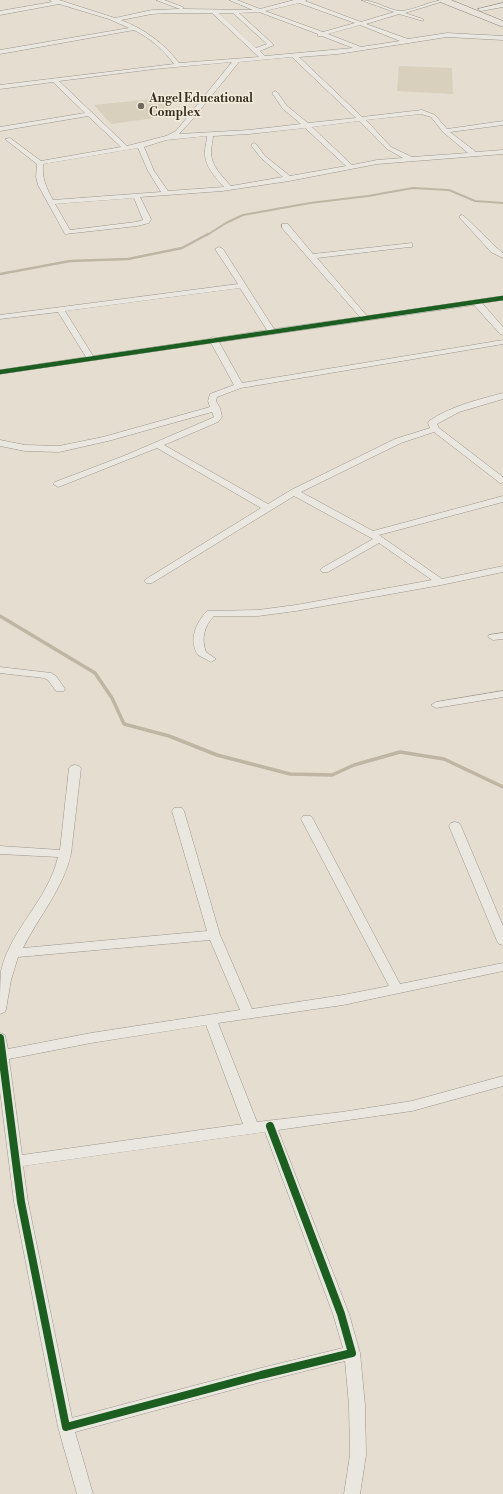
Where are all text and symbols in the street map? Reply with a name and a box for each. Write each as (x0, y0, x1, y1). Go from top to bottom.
place label: Angel Educational Complex (149, 92, 253, 120)
marker: Angel Educational Complex (136, 101, 146, 111)

